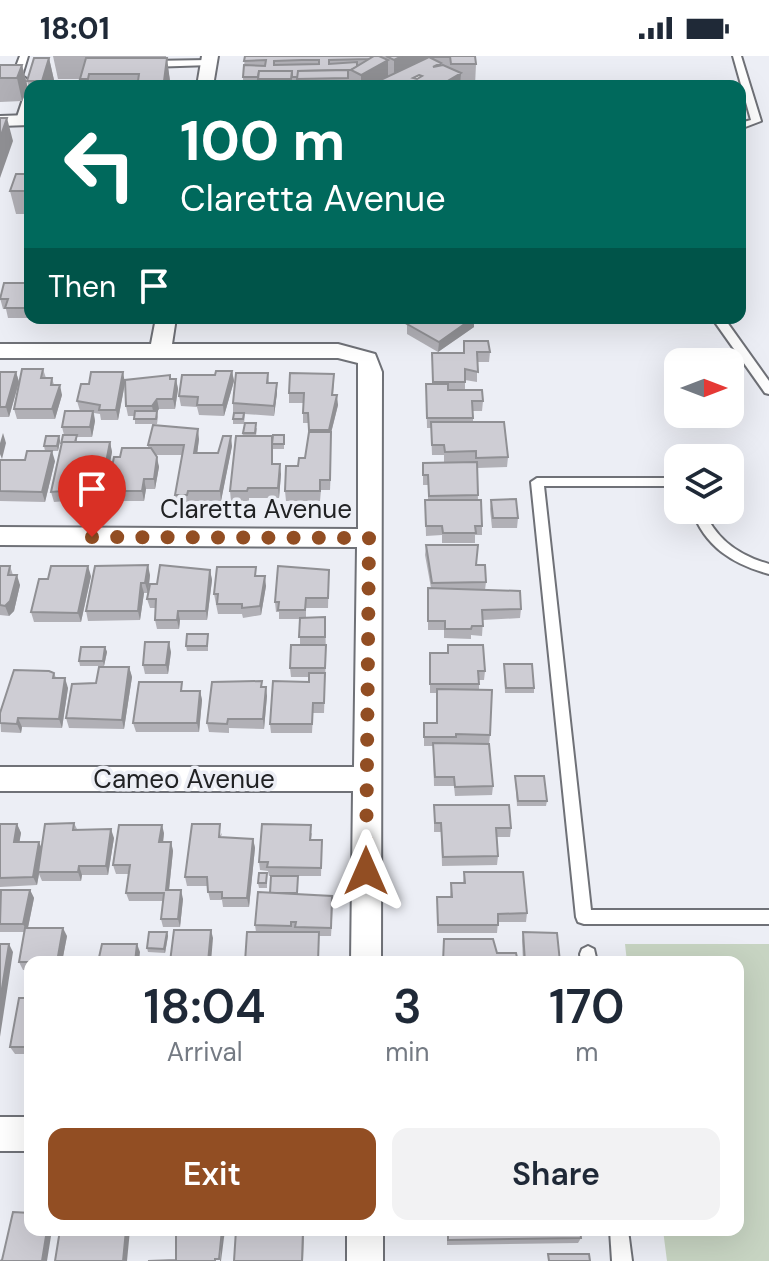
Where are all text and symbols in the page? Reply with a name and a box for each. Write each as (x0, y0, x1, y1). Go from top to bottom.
text: 18:01 (40, 9, 110, 48)
text: 100 m (180, 104, 345, 177)
icon: left (48, 112, 152, 216)
text: Claretta Avenue (180, 175, 446, 222)
icon: arrive (132, 264, 176, 308)
text: Then (48, 267, 116, 306)
north arrow (664, 348, 744, 428)
map controls (664, 348, 744, 524)
button: layers (664, 444, 744, 524)
pin (58, 455, 126, 537)
icon: arrive (70, 467, 114, 511)
street label: Claretta Avenue (160, 492, 352, 526)
street label: Cameo Avenue (93, 762, 275, 796)
position arrow (324, 829, 408, 913)
text: 18:04 (143, 975, 266, 1038)
text: 3 (393, 975, 422, 1038)
text: 170 (549, 975, 625, 1038)
text: Arrival (167, 1035, 242, 1069)
text: min (385, 1035, 430, 1069)
text: m (575, 1035, 598, 1069)
button: Exit (48, 1128, 376, 1220)
button: Share (392, 1128, 720, 1220)

